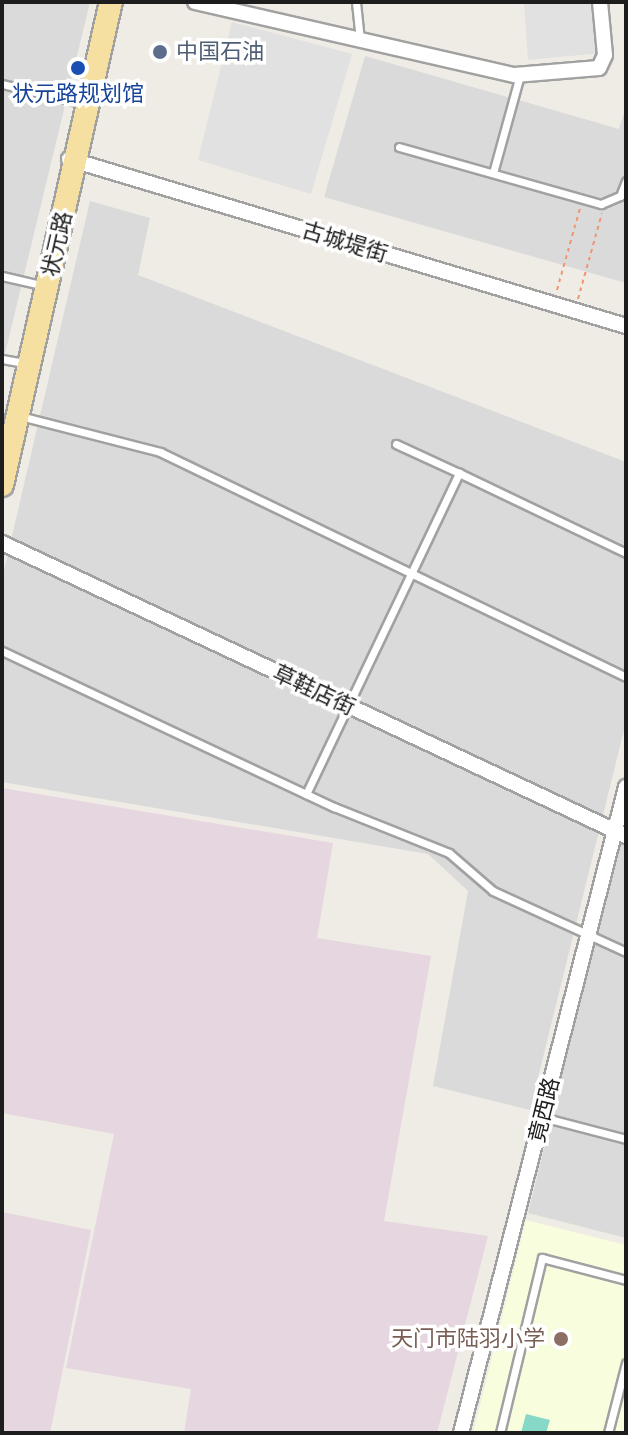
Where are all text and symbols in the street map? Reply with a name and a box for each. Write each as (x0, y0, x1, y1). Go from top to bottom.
place label: 中国石油 (176, 39, 264, 65)
marker: 中国石油 (151, 43, 169, 61)
marker: 状元路规划馆 (69, 59, 87, 77)
place label: 状元路规划馆 (12, 81, 144, 107)
street label: 状元路 (37, 209, 77, 279)
street label: 古城堤街 (299, 217, 391, 267)
street label: 草鞋店街 (269, 659, 359, 721)
street label: 竟西路 (523, 1075, 565, 1145)
place label: 天门市陆羽小学 (391, 1326, 545, 1352)
marker: 天门市陆羽小学 (552, 1330, 570, 1348)

